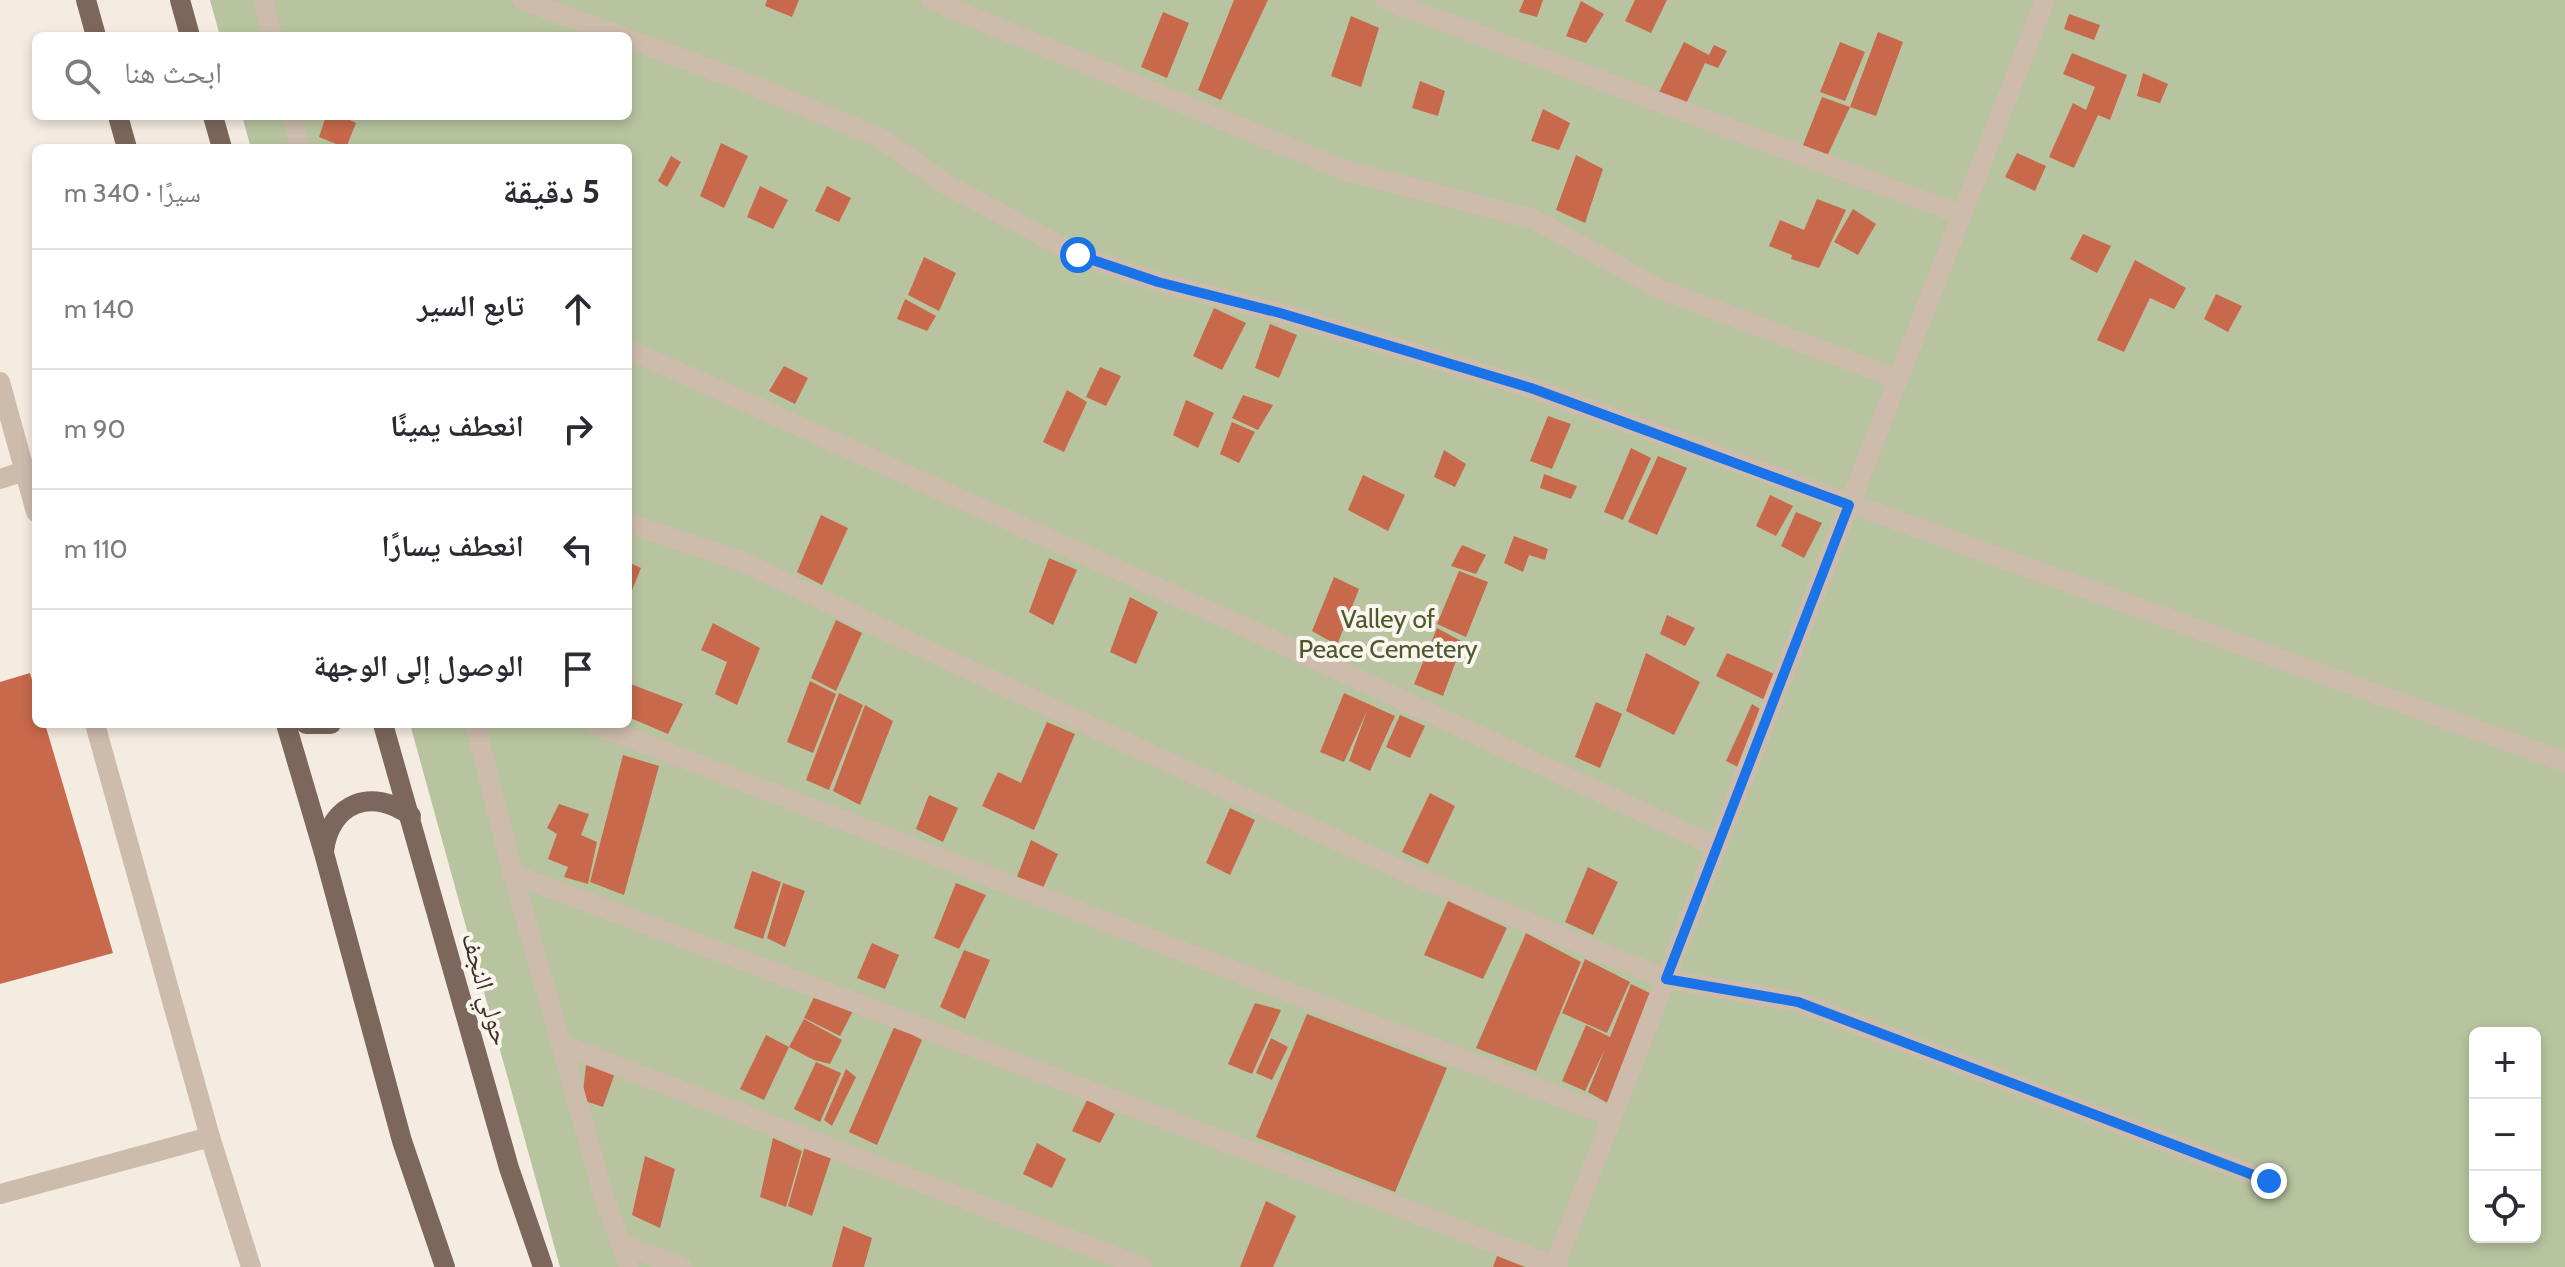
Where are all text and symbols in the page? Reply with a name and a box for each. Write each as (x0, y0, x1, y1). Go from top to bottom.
search box (32, 32, 632, 120)
icon: search (60, 54, 104, 98)
text: ابحث هنا (124, 54, 222, 91)
text: 5 دقيقة (503, 170, 600, 212)
text: سيرًا · 340 m (64, 177, 201, 209)
route start (1060, 237, 1096, 273)
text: تابع السير (417, 287, 524, 324)
icon: ahead (556, 287, 600, 331)
text: 140 m (64, 293, 134, 325)
text: انعطف يمينًا (390, 407, 524, 444)
icon: right (556, 407, 600, 451)
text: 90 m (64, 413, 126, 445)
text: انعطف يسارًا (381, 527, 524, 564)
icon: left (556, 527, 600, 571)
text: 110 m (64, 533, 128, 565)
park label: Valley of Peace Cemetery (1298, 603, 1478, 665)
text: الوصول إلى الوجهة (313, 647, 524, 684)
icon: arrive (556, 647, 600, 691)
street label: حولي النجف (450, 929, 517, 1050)
map controls (2469, 1027, 2541, 1243)
button: + (2469, 1027, 2541, 1099)
button: − (2469, 1099, 2541, 1171)
route end (2251, 1163, 2287, 1199)
button: locate (2469, 1171, 2541, 1243)

